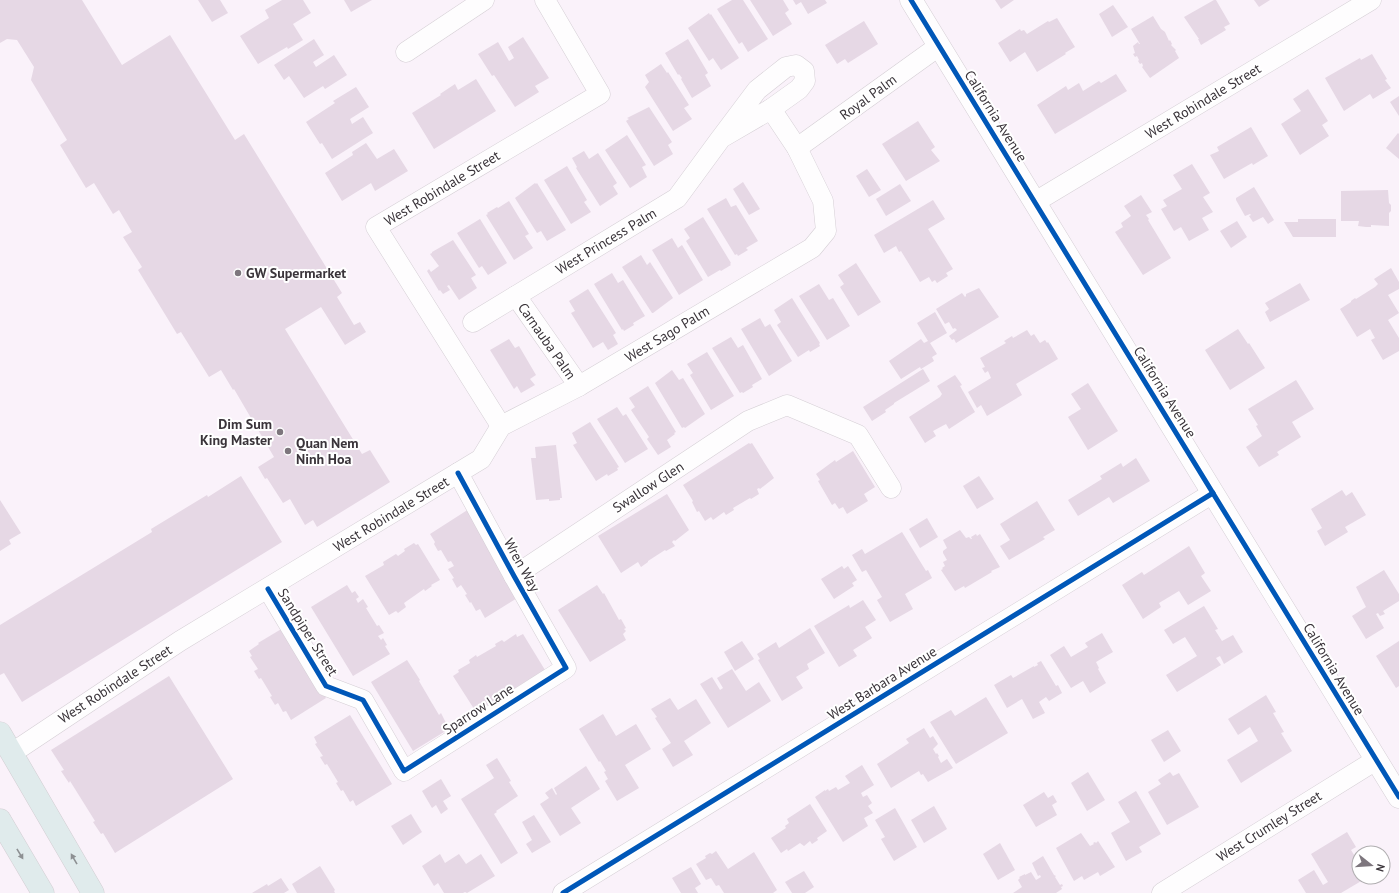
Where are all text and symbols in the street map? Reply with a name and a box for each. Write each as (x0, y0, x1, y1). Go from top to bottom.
street label: West Robindale Street (1142, 59, 1264, 143)
street label: California Avenue (961, 67, 1031, 165)
street label: Royal Palm (836, 70, 900, 124)
street label: West Robindale Street (381, 146, 503, 230)
street label: West Princess Palm (552, 204, 660, 278)
place label: GW Supermarket (246, 264, 346, 282)
marker: GW Supermarket (233, 268, 243, 278)
street label: Carnauba Palm (514, 299, 580, 383)
street label: West Sago Palm (621, 302, 713, 366)
street label: California Avenue (1130, 343, 1200, 441)
place label: Dim Sum King Master (200, 415, 272, 449)
marker: Dim Sum King Master (275, 427, 285, 437)
place label: Quan Nem Ninh Hoa (296, 434, 359, 468)
marker: Quan Nem Ninh Hoa (283, 446, 293, 456)
street label: Swallow Glen (609, 457, 687, 517)
street label: West Robindale Street (330, 472, 452, 556)
street label: Wren Way (500, 535, 544, 595)
street label: Sandpiper Street (274, 585, 342, 679)
street label: California Avenue (1299, 620, 1369, 718)
street label: West Robindale Street (55, 640, 175, 727)
street label: West Barbara Avenue (824, 642, 940, 724)
street label: Sparrow Lane (439, 679, 517, 739)
street label: West Crumley Street (1213, 786, 1325, 866)
north arrow (1351, 845, 1391, 885)
one-way arrow (16, 848, 23, 860)
one-way arrow (70, 853, 77, 865)
text: N (1373, 862, 1388, 873)

